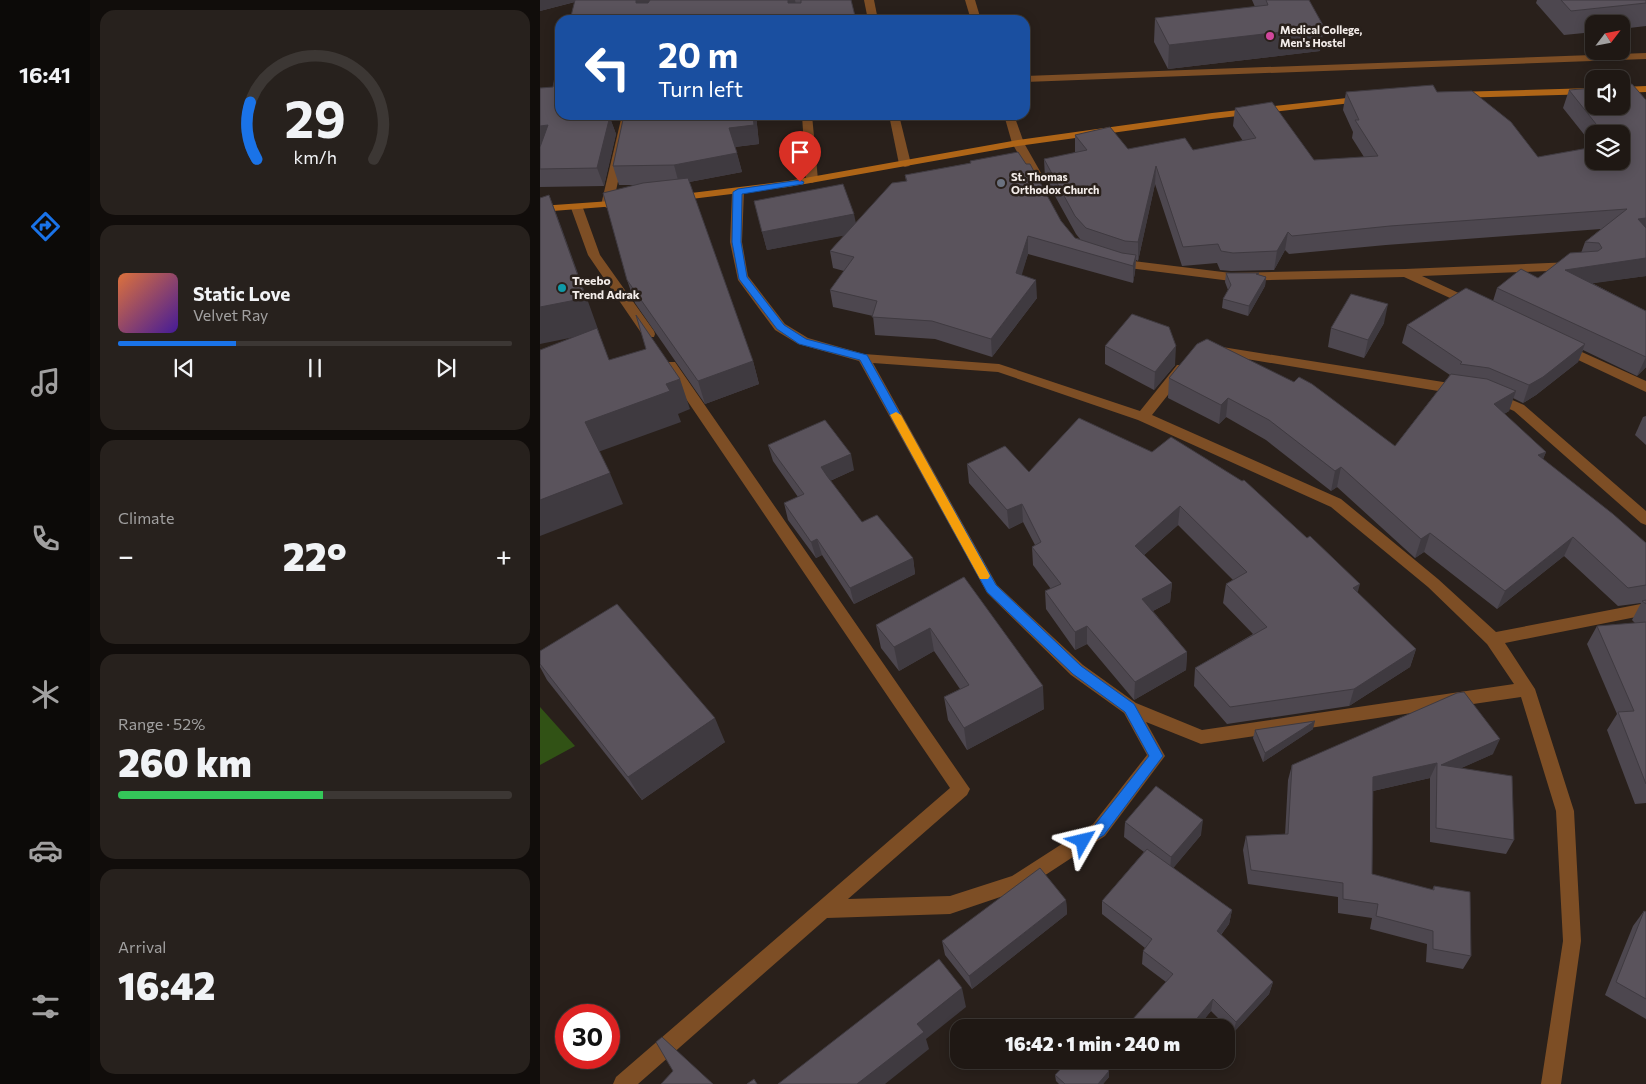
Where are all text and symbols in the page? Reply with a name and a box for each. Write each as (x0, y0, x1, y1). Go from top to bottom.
north arrow (1585, 15, 1630, 60)
map controls (1585, 15, 1630, 170)
place label: Medical College, Men's Hostel (1280, 23, 1363, 49)
marker: Medical College, Men's Hostel (1264, 30, 1276, 42)
text: 20 m (658, 32, 738, 75)
icon: left (575, 35, 640, 100)
text: 16:41 (19, 61, 71, 88)
button: sound (1585, 70, 1630, 115)
text: Turn left (658, 75, 743, 102)
text: 29 (284, 85, 346, 149)
button: layers (1585, 125, 1630, 170)
pin (779, 131, 821, 182)
icon: arrive (786, 138, 814, 166)
text: km/h (293, 146, 337, 168)
place label: St. Thomas Orthodox Church (1011, 170, 1099, 196)
marker: St. Thomas Orthodox Church (995, 177, 1007, 189)
icon: directions (28, 209, 63, 244)
place label: Treebo Trend Adrak (572, 273, 640, 301)
text: Static Love (193, 282, 290, 305)
marker: Treebo Trend Adrak (556, 282, 568, 294)
text: Velvet Ray (193, 305, 268, 324)
icon: previous (170, 354, 198, 382)
icon: pause (301, 354, 329, 382)
icon: next (432, 354, 460, 382)
icon: music (28, 365, 63, 400)
text: Climate (118, 508, 174, 527)
icon: phone (28, 521, 63, 556)
text: 22° (283, 532, 347, 579)
text: − (118, 538, 134, 572)
text: + (496, 538, 512, 572)
icon: climate (28, 677, 63, 712)
text: Range · 52% (118, 714, 205, 733)
text: 260 km (118, 738, 252, 785)
position arrow (1056, 814, 1108, 866)
icon: car (28, 833, 63, 868)
text: Arrival (118, 937, 166, 956)
text: 16:42 (118, 961, 215, 1008)
icon: filters (28, 989, 63, 1024)
speed limit sign: 30 (555, 1004, 620, 1069)
text: 16:42 · 1 min · 240 m (1005, 1032, 1180, 1055)

